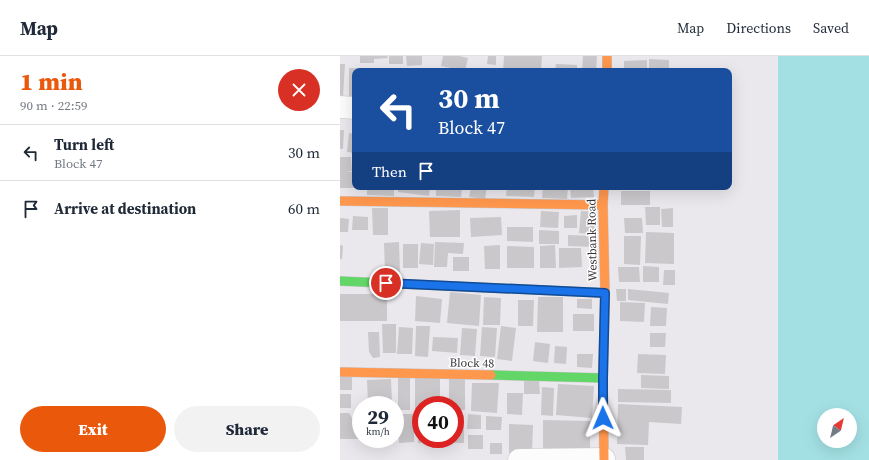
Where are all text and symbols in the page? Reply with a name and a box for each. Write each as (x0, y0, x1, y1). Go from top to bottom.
text: Map (20, 15, 58, 41)
text: Map (677, 18, 704, 38)
text: Directions (726, 18, 791, 38)
text: Saved (813, 18, 849, 38)
text: 1 min (20, 65, 83, 98)
button: close (278, 69, 320, 111)
text: 30 m (438, 79, 500, 117)
icon: left (372, 84, 424, 136)
text: 90 m · 22:59 (20, 97, 88, 114)
text: Block 47 (438, 115, 505, 140)
text: Turn left (54, 134, 114, 155)
icon: left (20, 142, 42, 164)
text: 30 m (288, 142, 320, 163)
text: Block 47 (54, 155, 102, 172)
icon: arrive (415, 160, 437, 182)
text: Then (372, 161, 407, 182)
icon: arrive (20, 198, 42, 220)
text: Arrive at destination (54, 198, 196, 219)
text: 60 m (288, 198, 320, 219)
street label: Westbank Road (583, 198, 601, 281)
pin (369, 266, 403, 300)
icon: arrive (375, 272, 397, 294)
street label: Block 48 (450, 355, 494, 371)
speed limit sign: 40 (412, 396, 464, 448)
position arrow (582, 397, 624, 439)
text: 29 (367, 403, 389, 431)
button: Exit (20, 406, 166, 452)
button: Share (174, 406, 320, 452)
north arrow (817, 408, 857, 448)
map controls (817, 408, 857, 448)
text: km/h (366, 425, 390, 438)

